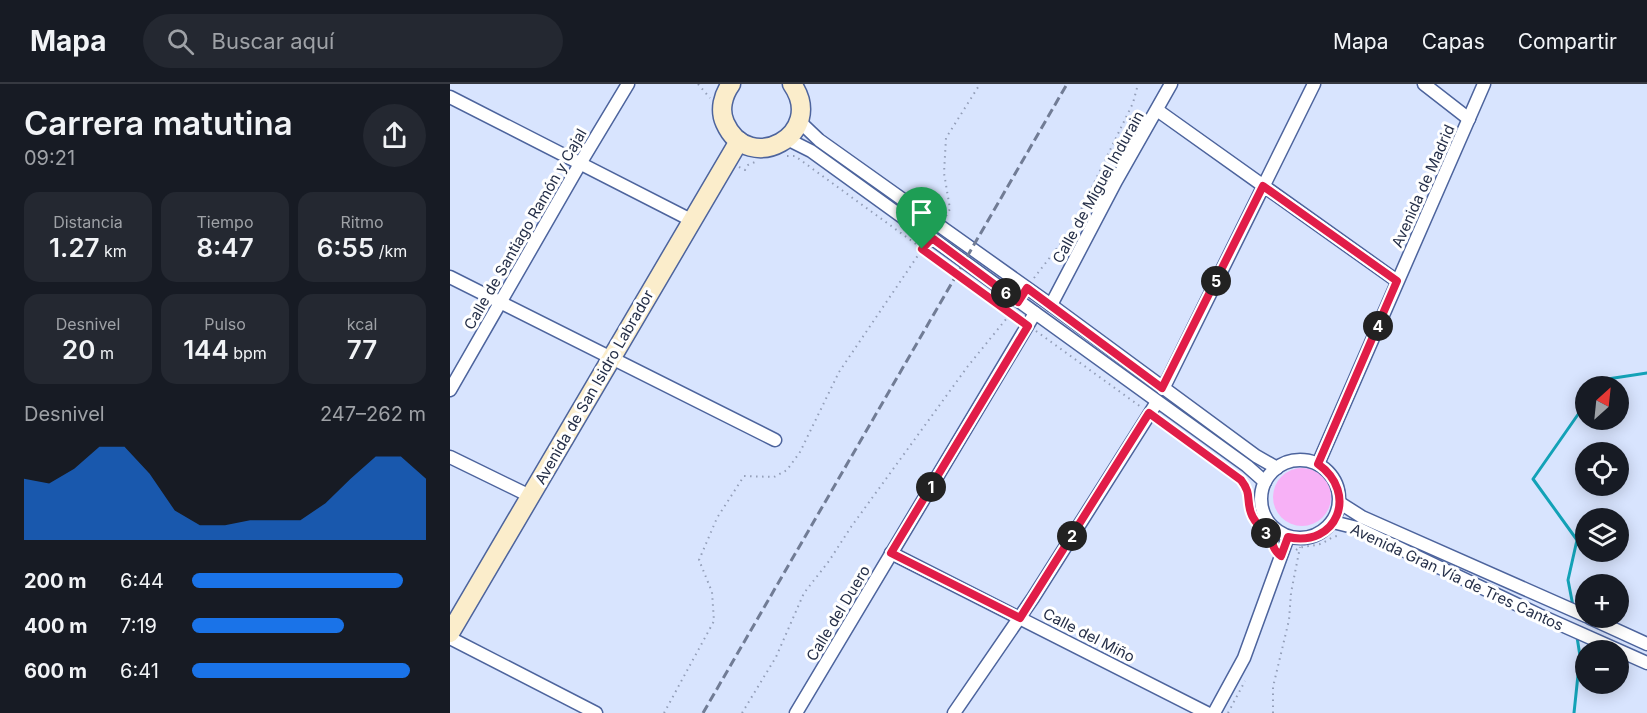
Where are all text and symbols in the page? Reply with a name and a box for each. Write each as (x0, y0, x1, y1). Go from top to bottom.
search box (143, 14, 563, 68)
text: Mapa (30, 24, 107, 58)
icon: search (164, 25, 197, 58)
text: Buscar aquí (212, 28, 334, 54)
text: Mapa (1333, 29, 1389, 54)
text: Capas (1422, 29, 1485, 54)
text: Compartir (1518, 29, 1617, 54)
text: Carrera matutina (24, 103, 293, 143)
button: share (363, 104, 426, 167)
street label: Calle de Miguel Indurain (1048, 108, 1148, 266)
street label: Avenida de Madrid (1387, 122, 1459, 250)
street label: Calle de Santiago Ramón y Cajal (460, 125, 590, 333)
text: 09:21 (24, 146, 75, 170)
pin (896, 187, 947, 249)
icon: arrive (905, 196, 938, 229)
text: Distancia (53, 212, 123, 232)
text: Tiempo (197, 212, 253, 232)
text: Ritmo (340, 212, 384, 232)
text: 1.27 (49, 232, 100, 263)
text: 8:47 (196, 232, 254, 263)
text: 6:55 (317, 232, 374, 263)
text: km (100, 241, 127, 261)
text: /km (374, 241, 407, 261)
pin: 5 (1201, 266, 1231, 296)
text: 5 (1211, 271, 1221, 291)
pin: 6 (991, 278, 1021, 308)
text: 6 (1001, 283, 1011, 303)
street label: Avenida de San Isidro Labrador (530, 286, 658, 488)
pin: 4 (1363, 311, 1393, 341)
text: Desnivel (56, 314, 120, 334)
text: Pulso (204, 314, 246, 334)
text: kcal (347, 314, 377, 334)
text: 4 (1373, 316, 1383, 336)
text: 20 (62, 334, 95, 365)
text: 144 (183, 334, 229, 365)
text: 77 (347, 334, 377, 365)
text: m (95, 343, 114, 363)
text: bpm (229, 343, 267, 363)
north arrow (1575, 376, 1629, 430)
map controls (1575, 376, 1629, 694)
text: Desnivel (24, 402, 105, 426)
text: 247–262 m (320, 402, 426, 426)
button: locate (1575, 442, 1629, 496)
pin: 1 (916, 472, 946, 502)
text: 1 (928, 477, 934, 497)
button: layers (1575, 508, 1629, 562)
pin: 3 (1251, 518, 1281, 548)
street label: Avenida Gran Vía de Tres Cantos (1348, 519, 1567, 635)
pin: 2 (1057, 521, 1087, 551)
text: 3 (1261, 523, 1271, 543)
text: 2 (1067, 526, 1077, 546)
street label: Calle del Duero (802, 562, 874, 664)
text: 200 m (24, 569, 87, 593)
text: 6:44 (120, 569, 164, 593)
button: + (1575, 574, 1629, 628)
street label: Calle del Miño (1040, 604, 1138, 666)
text: 400 m (24, 614, 88, 638)
text: 7:19 (120, 614, 157, 638)
button: − (1575, 640, 1629, 694)
text: 600 m (24, 659, 87, 683)
text: 6:41 (120, 659, 159, 683)

